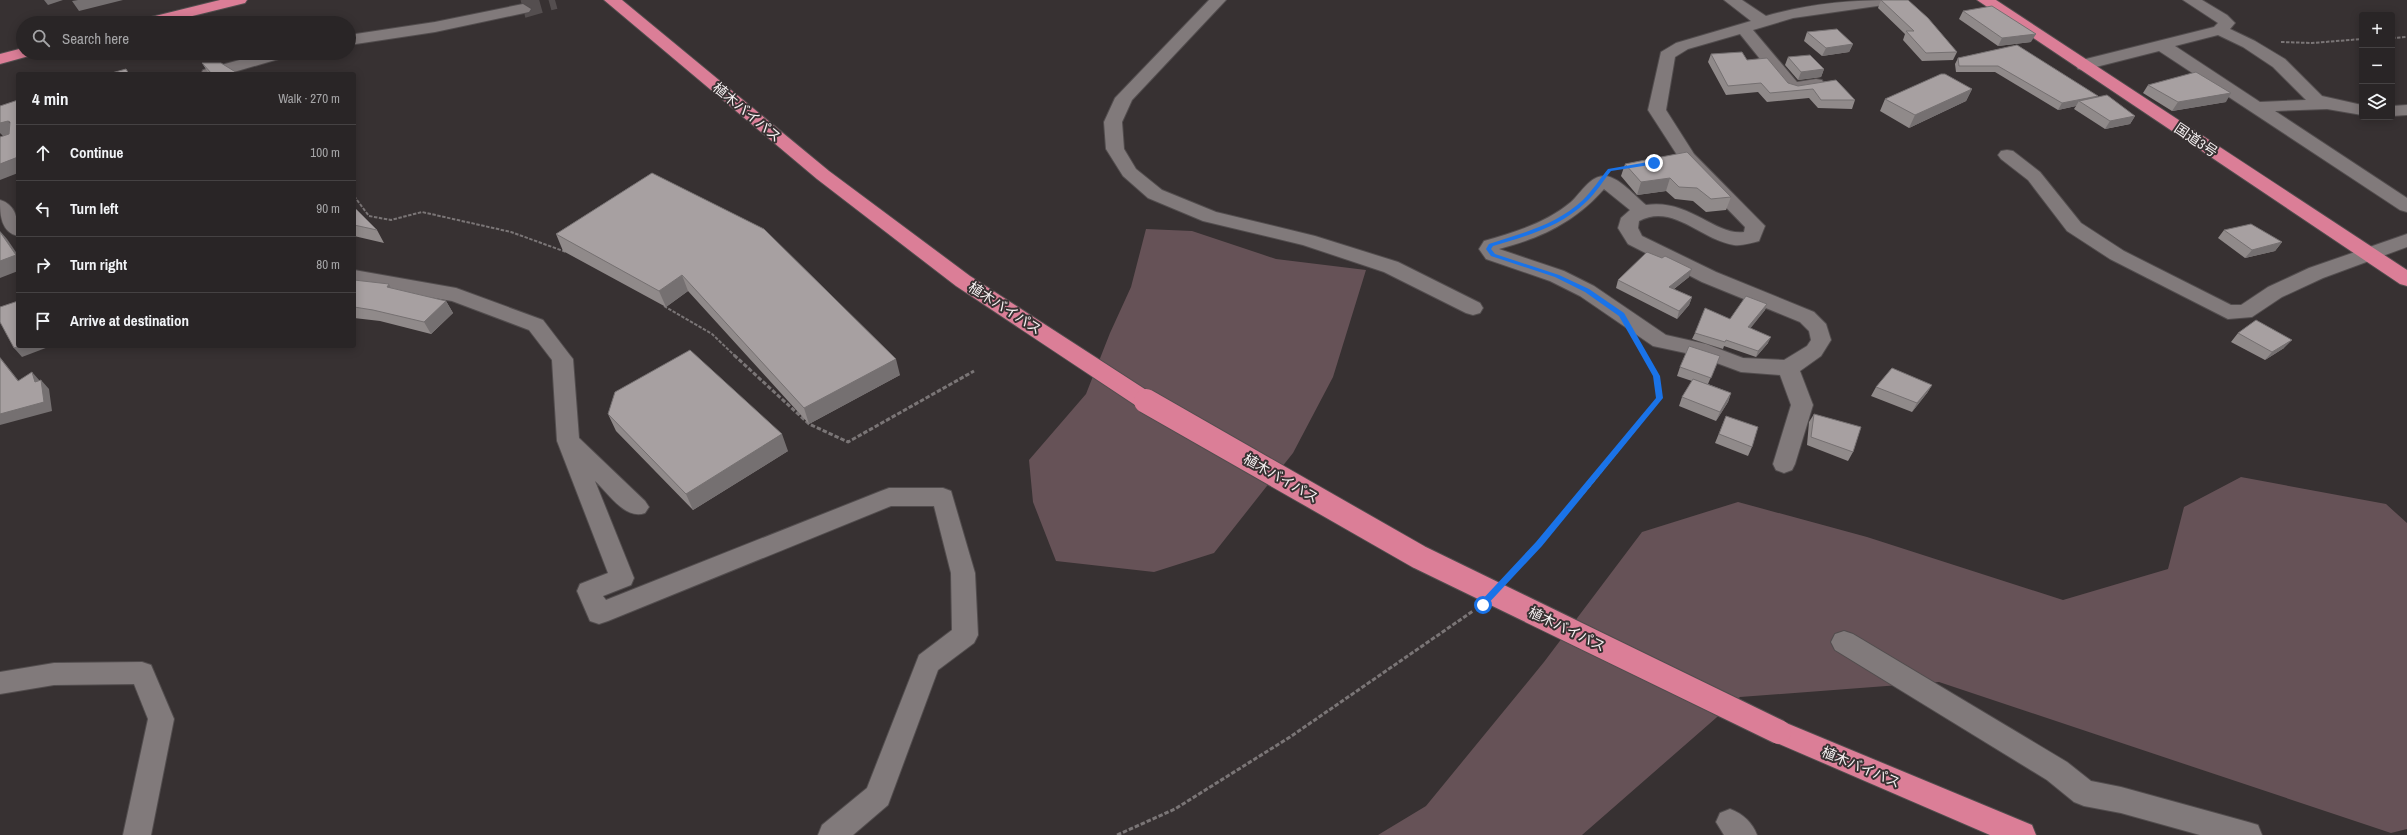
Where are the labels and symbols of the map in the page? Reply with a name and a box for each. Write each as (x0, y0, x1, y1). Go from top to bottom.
street label: 植木バイパス (709, 78, 785, 146)
street label: 国道3号 (2171, 119, 2221, 161)
route end (1645, 154, 1663, 172)
street label: 植木バイパス (965, 278, 1045, 338)
street label: 植木バイパス (1240, 449, 1322, 507)
route start (1474, 596, 1492, 614)
street label: 植木バイパス (1525, 603, 1609, 655)
street label: 植木バイパス (1819, 742, 1903, 792)

